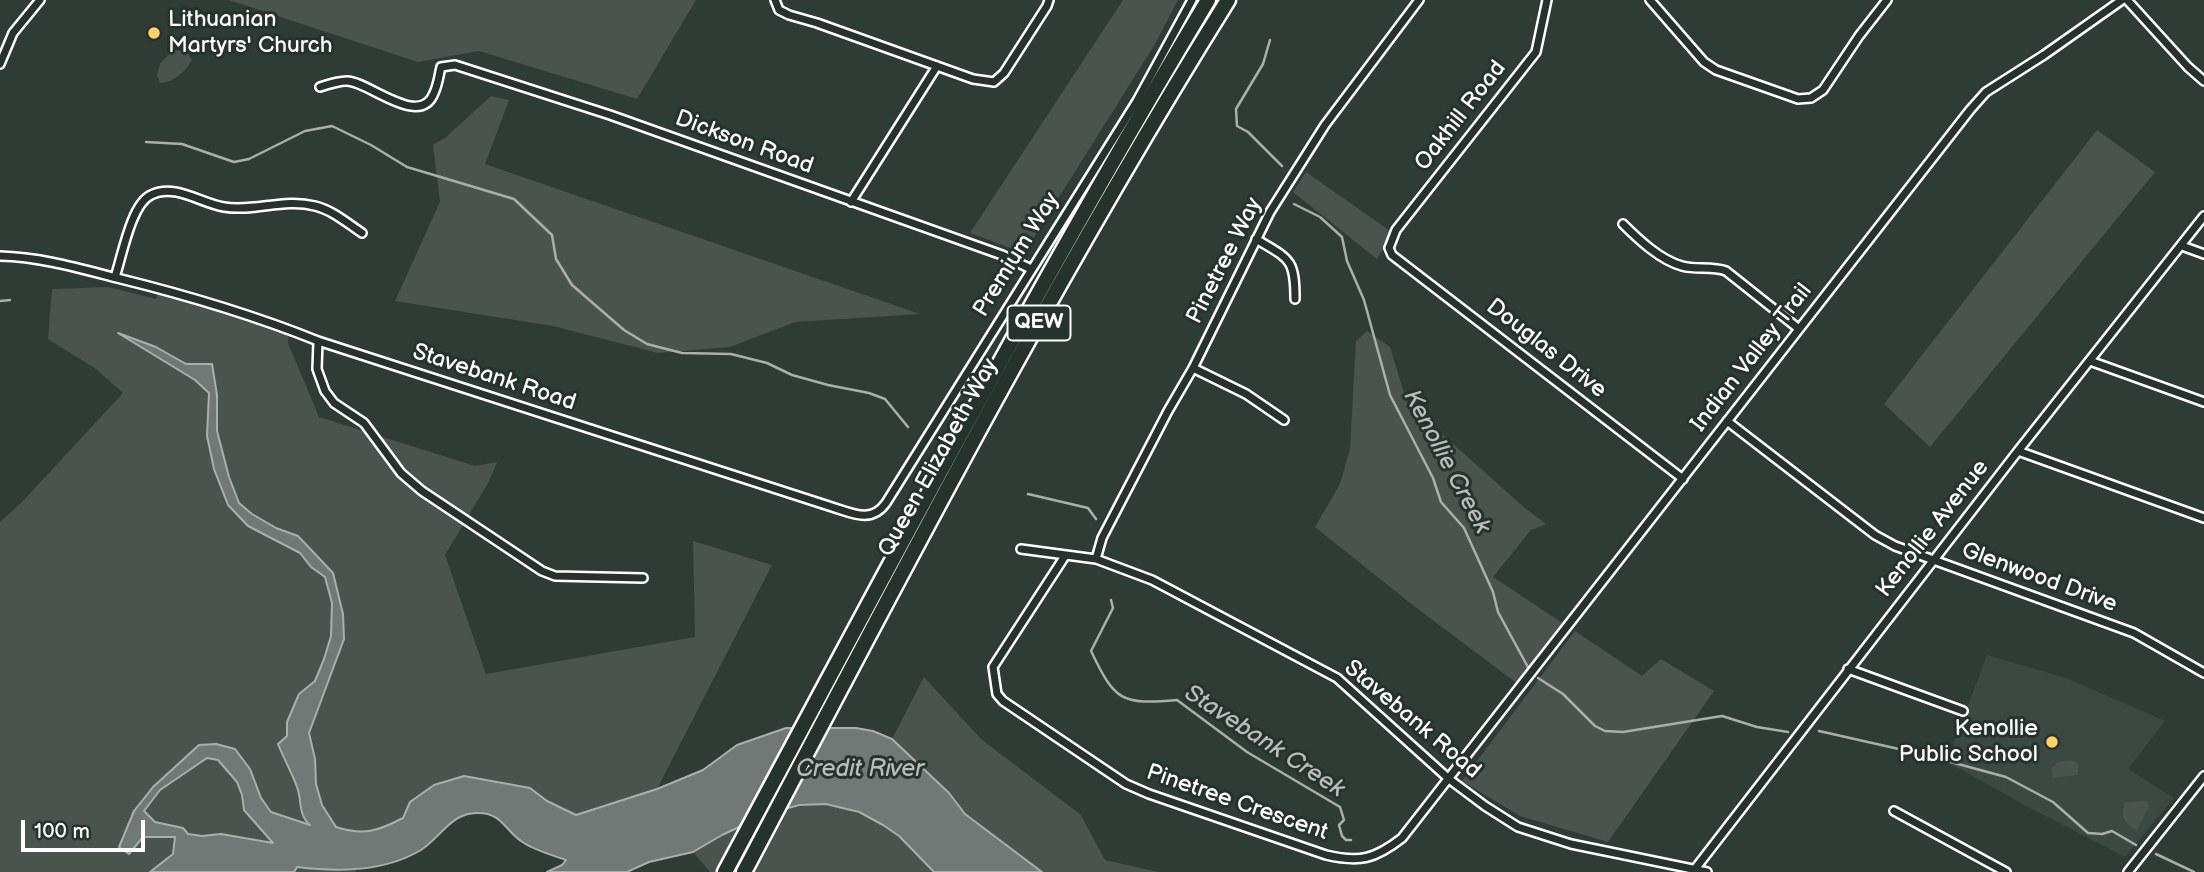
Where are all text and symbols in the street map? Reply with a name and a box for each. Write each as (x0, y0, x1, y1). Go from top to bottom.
place label: Lithuanian Martyrs' Church (168, 6, 332, 60)
marker: Lithuanian Martyrs' Church (146, 25, 162, 41)
street label: Oakhill Road (1410, 56, 1512, 176)
street label: Dickson Road (671, 105, 817, 181)
street label: Premium Way (968, 188, 1066, 322)
street label: Pinetree Way (1181, 193, 1269, 329)
street label: Indian Valley Trail (1686, 278, 1818, 438)
street label: Douglas Drive (1480, 293, 1612, 405)
road number: QEW (1007, 306, 1070, 340)
street label: Stavebank Road (409, 339, 579, 417)
street label: Queen Elizabeth Way (873, 354, 1005, 562)
water label: Kenollie Creek (1396, 385, 1496, 539)
street label: Kenollie Avenue (1871, 455, 1995, 603)
street label: Glenwood Drive (1957, 537, 2121, 619)
street label: Stavebank Road (1338, 655, 1486, 785)
water label: Stavebank Creek (1178, 679, 1350, 805)
place label: Kenollie Public School (1899, 715, 2038, 769)
marker: Kenollie Public School (2044, 734, 2060, 750)
water label: Credit River (796, 756, 924, 784)
street label: Pinetree Crescent (1143, 759, 1331, 847)
scale bar (24, 806, 149, 850)
text: 100 m (34, 819, 90, 844)

